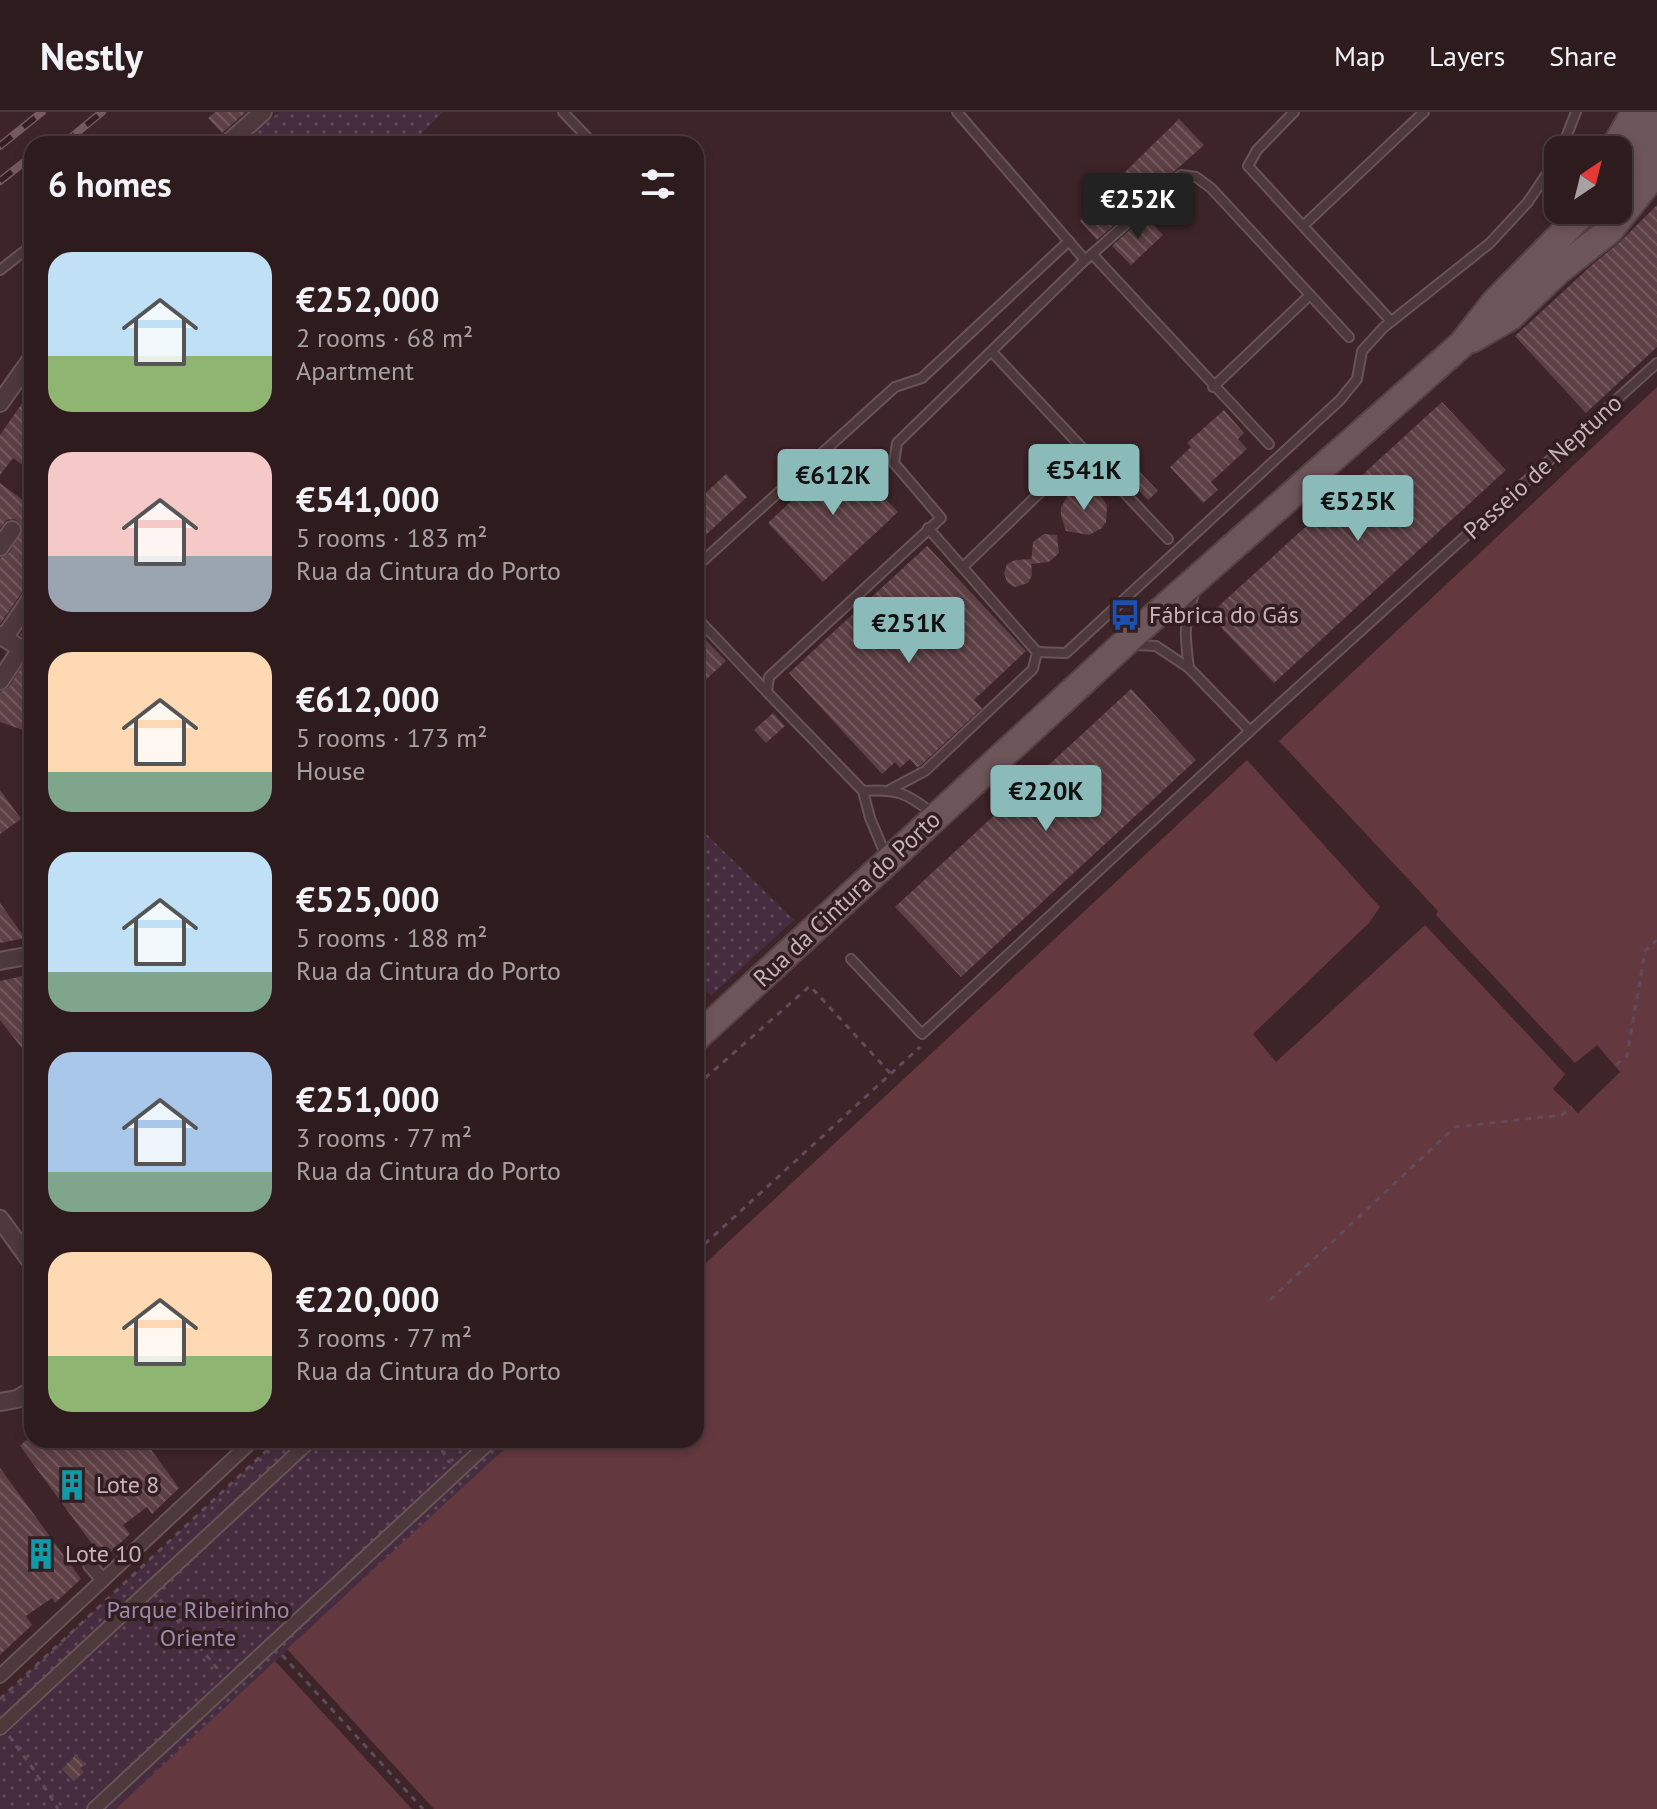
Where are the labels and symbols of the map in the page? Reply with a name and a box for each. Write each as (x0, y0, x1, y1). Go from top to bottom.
north arrow (1544, 136, 1632, 224)
pin: €252K (1082, 173, 1194, 241)
street label: Passeio de Neptuno (1457, 387, 1628, 546)
pin: €541K (1028, 444, 1140, 512)
pin: €612K (777, 449, 889, 517)
pin: €525K (1302, 475, 1414, 543)
pin: €251K (853, 597, 965, 665)
bus stop icon: Fábrica do Gás (1108, 598, 1142, 632)
place label: Fábrica do Gás (1149, 599, 1299, 630)
pin: €220K (990, 765, 1102, 833)
street label: Rua da Cintura do Porto (747, 804, 947, 993)
building icon: Lote 8 (55, 1468, 89, 1502)
place label: Lote 8 (96, 1469, 159, 1500)
building icon: Lote 10 (24, 1537, 58, 1571)
place label: Lote 10 (65, 1538, 142, 1569)
park label: Parque Ribeirinho Oriente (106, 1594, 290, 1653)

